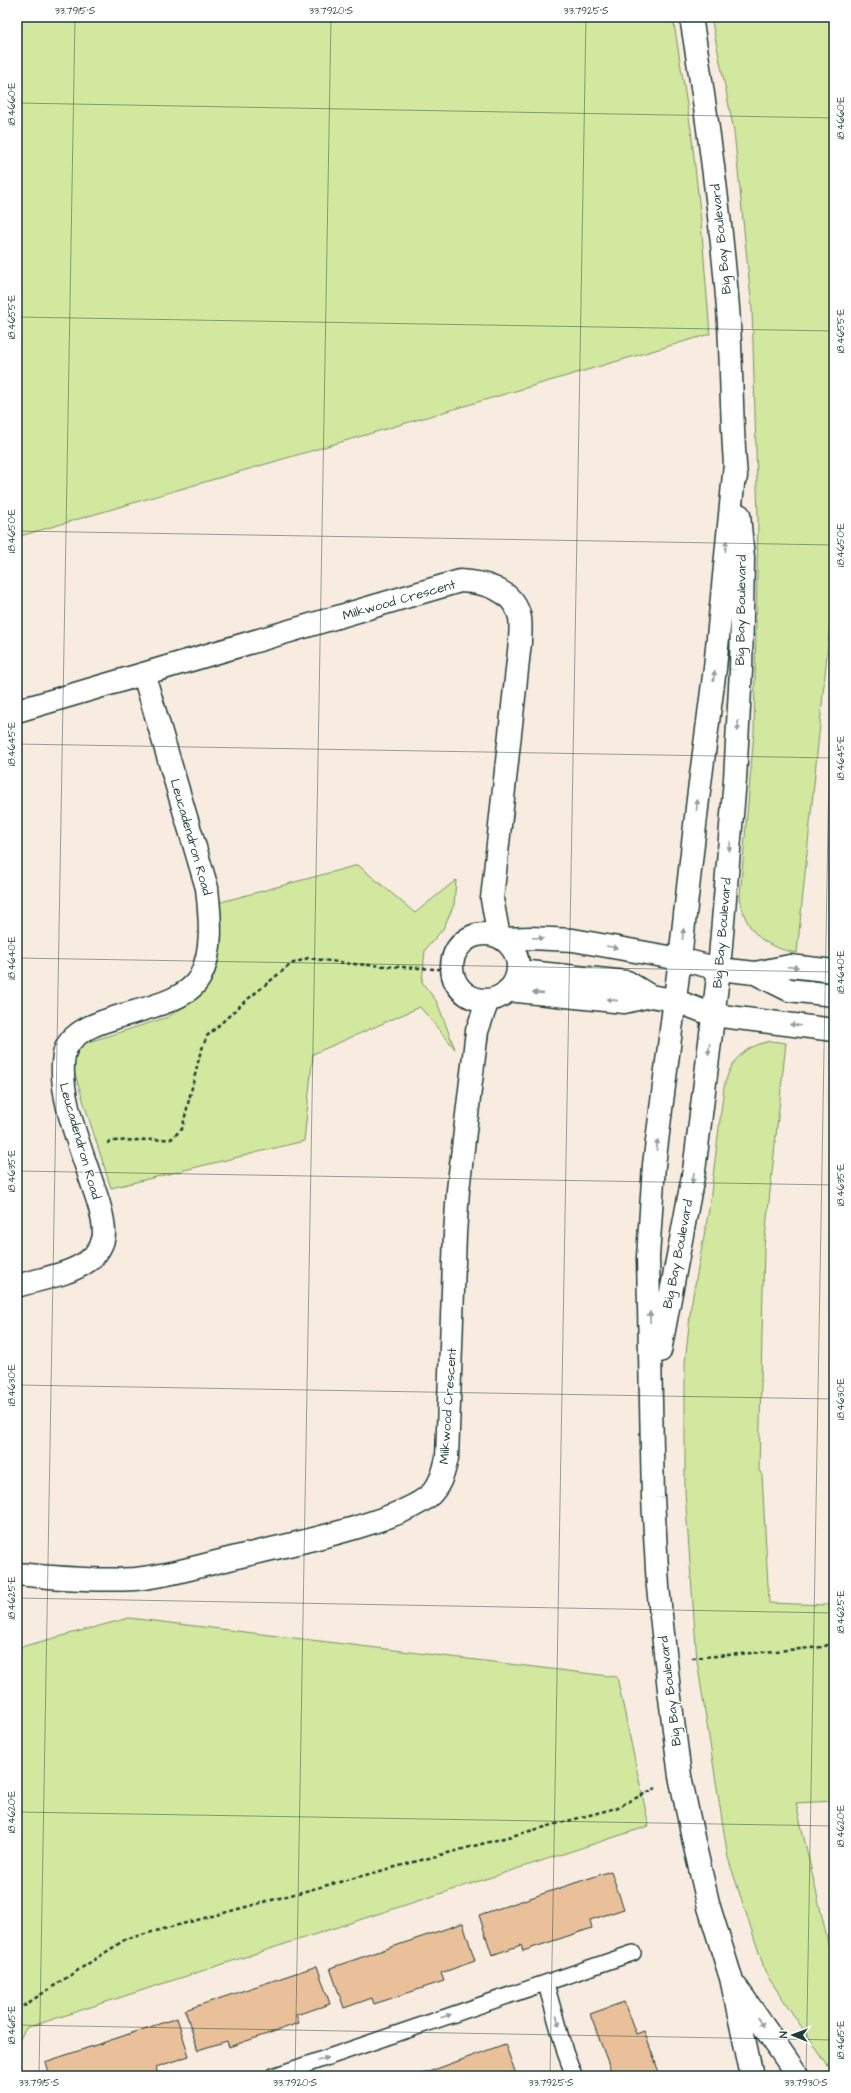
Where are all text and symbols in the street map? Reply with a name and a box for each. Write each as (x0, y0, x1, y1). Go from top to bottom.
text: 33.7915°S (55, 4, 96, 18)
text: 33.7920°S (309, 4, 354, 18)
text: 33.7925°S (564, 4, 609, 18)
text: 18.4660°E (5, 82, 19, 125)
text: 18.4660°E (834, 96, 848, 139)
street label: Big Bay Boulevard (706, 183, 737, 295)
text: 18.4655°E (5, 295, 19, 339)
text: 18.4655°E (834, 309, 848, 353)
text: 18.4650°E (5, 509, 19, 553)
text: 18.4650°E (834, 523, 848, 567)
one-way arrow (723, 540, 729, 552)
street label: Big Bay Boulevard (731, 554, 752, 666)
street label: Milkwood Crescent (340, 575, 458, 625)
one-way arrow (711, 670, 717, 682)
one-way arrow (735, 720, 741, 733)
text: 18.4645°E (5, 722, 19, 766)
text: 18.4645°E (834, 736, 848, 780)
street label: Leucadendron Road (166, 777, 216, 898)
one-way arrow (694, 799, 700, 811)
one-way arrow (726, 840, 733, 852)
street label: Big Bay Boulevard (708, 877, 737, 989)
one-way arrow (680, 928, 686, 940)
one-way arrow (532, 935, 545, 941)
text: 18.4640°E (5, 936, 19, 980)
one-way arrow (606, 944, 618, 950)
text: 18.4640°E (834, 950, 848, 994)
one-way arrow (787, 964, 800, 970)
one-way arrow (532, 989, 544, 996)
one-way arrow (606, 997, 618, 1003)
one-way arrow (789, 1022, 801, 1028)
one-way arrow (706, 1043, 712, 1055)
street label: Leucadendron Road (55, 1081, 105, 1202)
one-way arrow (653, 1139, 660, 1151)
text: 18.4635°E (5, 1150, 19, 1192)
text: 18.4635°E (834, 1164, 848, 1206)
one-way arrow (690, 1172, 696, 1184)
street label: Big Bay Boulevard (659, 1198, 698, 1310)
one-way arrow (647, 1310, 653, 1323)
street label: Milkwood Crescent (435, 1346, 461, 1465)
text: 18.4630°E (5, 1364, 19, 1406)
text: 18.4630°E (834, 1378, 848, 1420)
text: 18.4625°E (5, 1576, 19, 1620)
text: 18.4625°E (834, 1590, 848, 1634)
street label: Big Bay Boulevard (654, 1634, 687, 1747)
text: 18.4620°E (5, 1791, 19, 1833)
text: 18.4620°E (834, 1805, 848, 1847)
text: 18.4615°E (5, 2006, 19, 2044)
one-way arrow (441, 2013, 453, 2019)
one-way arrow (555, 2015, 561, 2027)
north arrow (773, 2015, 813, 2055)
one-way arrow (757, 2017, 765, 2027)
text: 18.4615°E (834, 2021, 848, 2059)
text: N (776, 2031, 791, 2038)
one-way arrow (318, 2055, 330, 2061)
text: 33.7915°S (19, 2076, 60, 2090)
text: 33.7920°S (273, 2076, 318, 2090)
text: 33.7925°S (529, 2076, 574, 2090)
text: 33.7930°S (784, 2076, 828, 2090)

